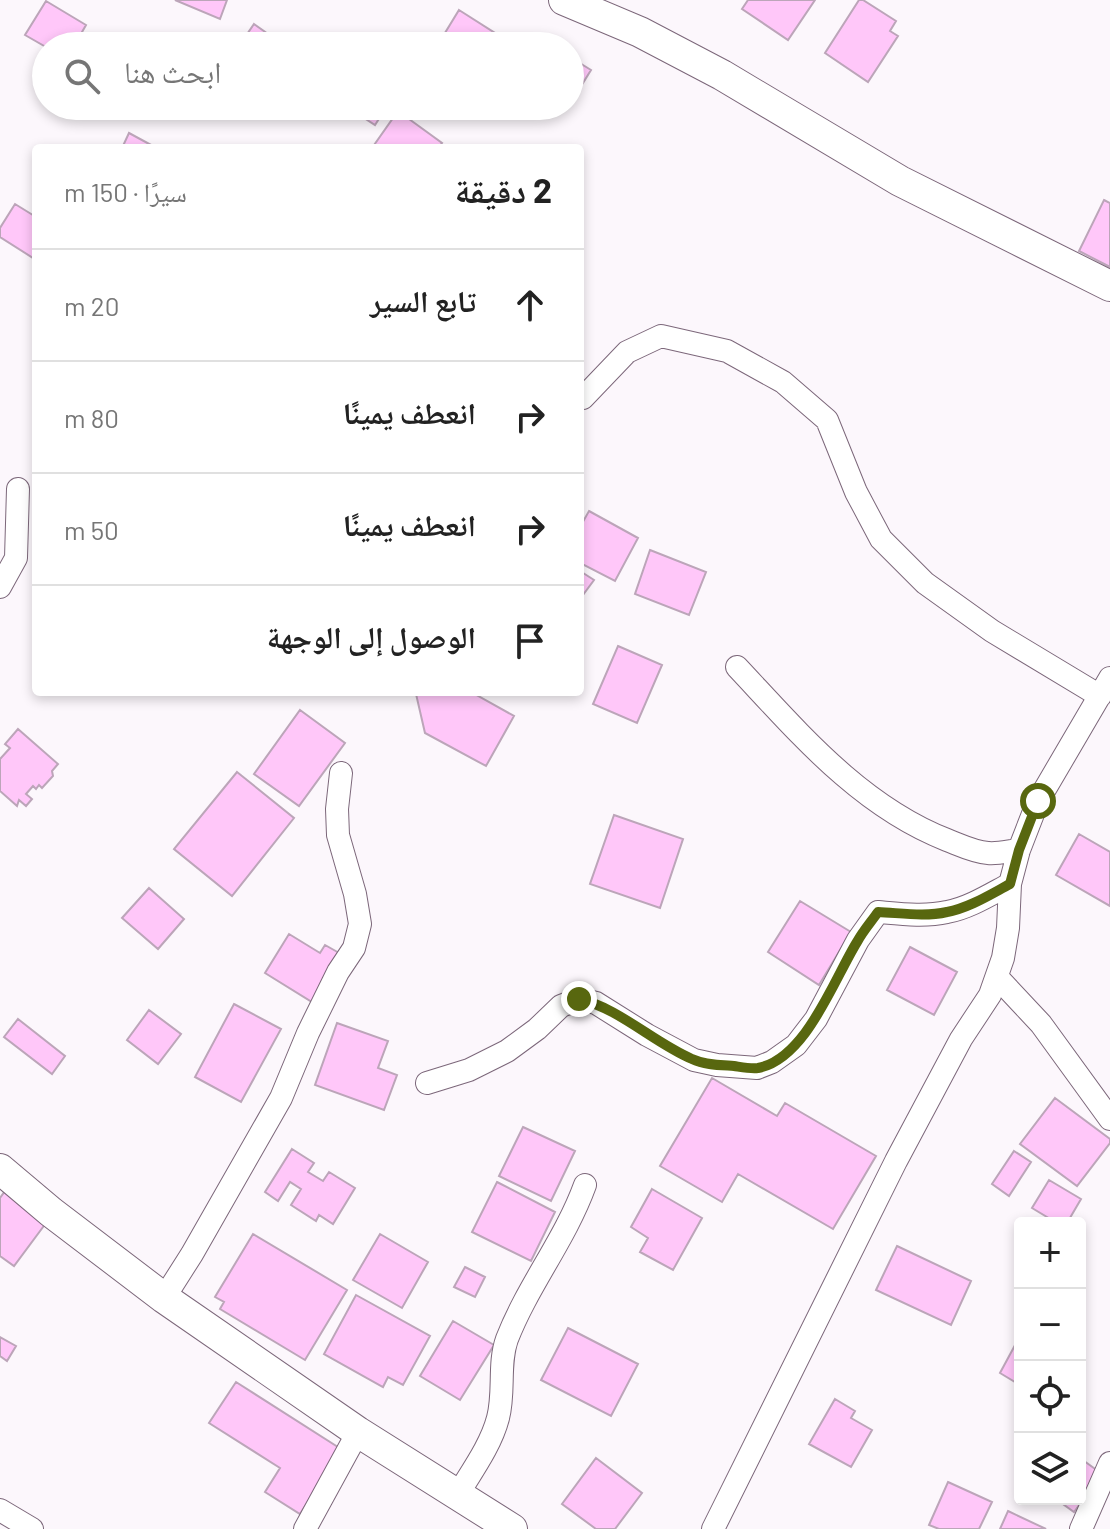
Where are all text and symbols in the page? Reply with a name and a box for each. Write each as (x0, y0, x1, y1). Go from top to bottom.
search box (32, 32, 584, 120)
text: ابحث هنا (124, 53, 221, 89)
icon: search (60, 54, 104, 98)
text: 2 دقيقة (455, 169, 552, 210)
text: سيرًا · 150 m (64, 176, 187, 207)
text: تابع السير (370, 282, 476, 318)
icon: ahead (508, 283, 552, 327)
text: 20 m (64, 290, 119, 321)
text: انعطف يمينًا (343, 394, 476, 430)
icon: right (508, 395, 552, 439)
text: 80 m (64, 402, 119, 433)
text: انعطف يمينًا (343, 506, 476, 542)
icon: right (508, 507, 552, 551)
text: 50 m (64, 514, 119, 545)
text: الوصول إلى الوجهة (267, 618, 476, 654)
icon: arrive (508, 619, 552, 663)
route start (1020, 783, 1056, 819)
route end (561, 981, 597, 1017)
map controls (1014, 1217, 1086, 1505)
button: + (1014, 1217, 1086, 1289)
button: − (1014, 1289, 1086, 1361)
button: locate (1014, 1361, 1086, 1433)
button: layers (1014, 1433, 1086, 1505)

